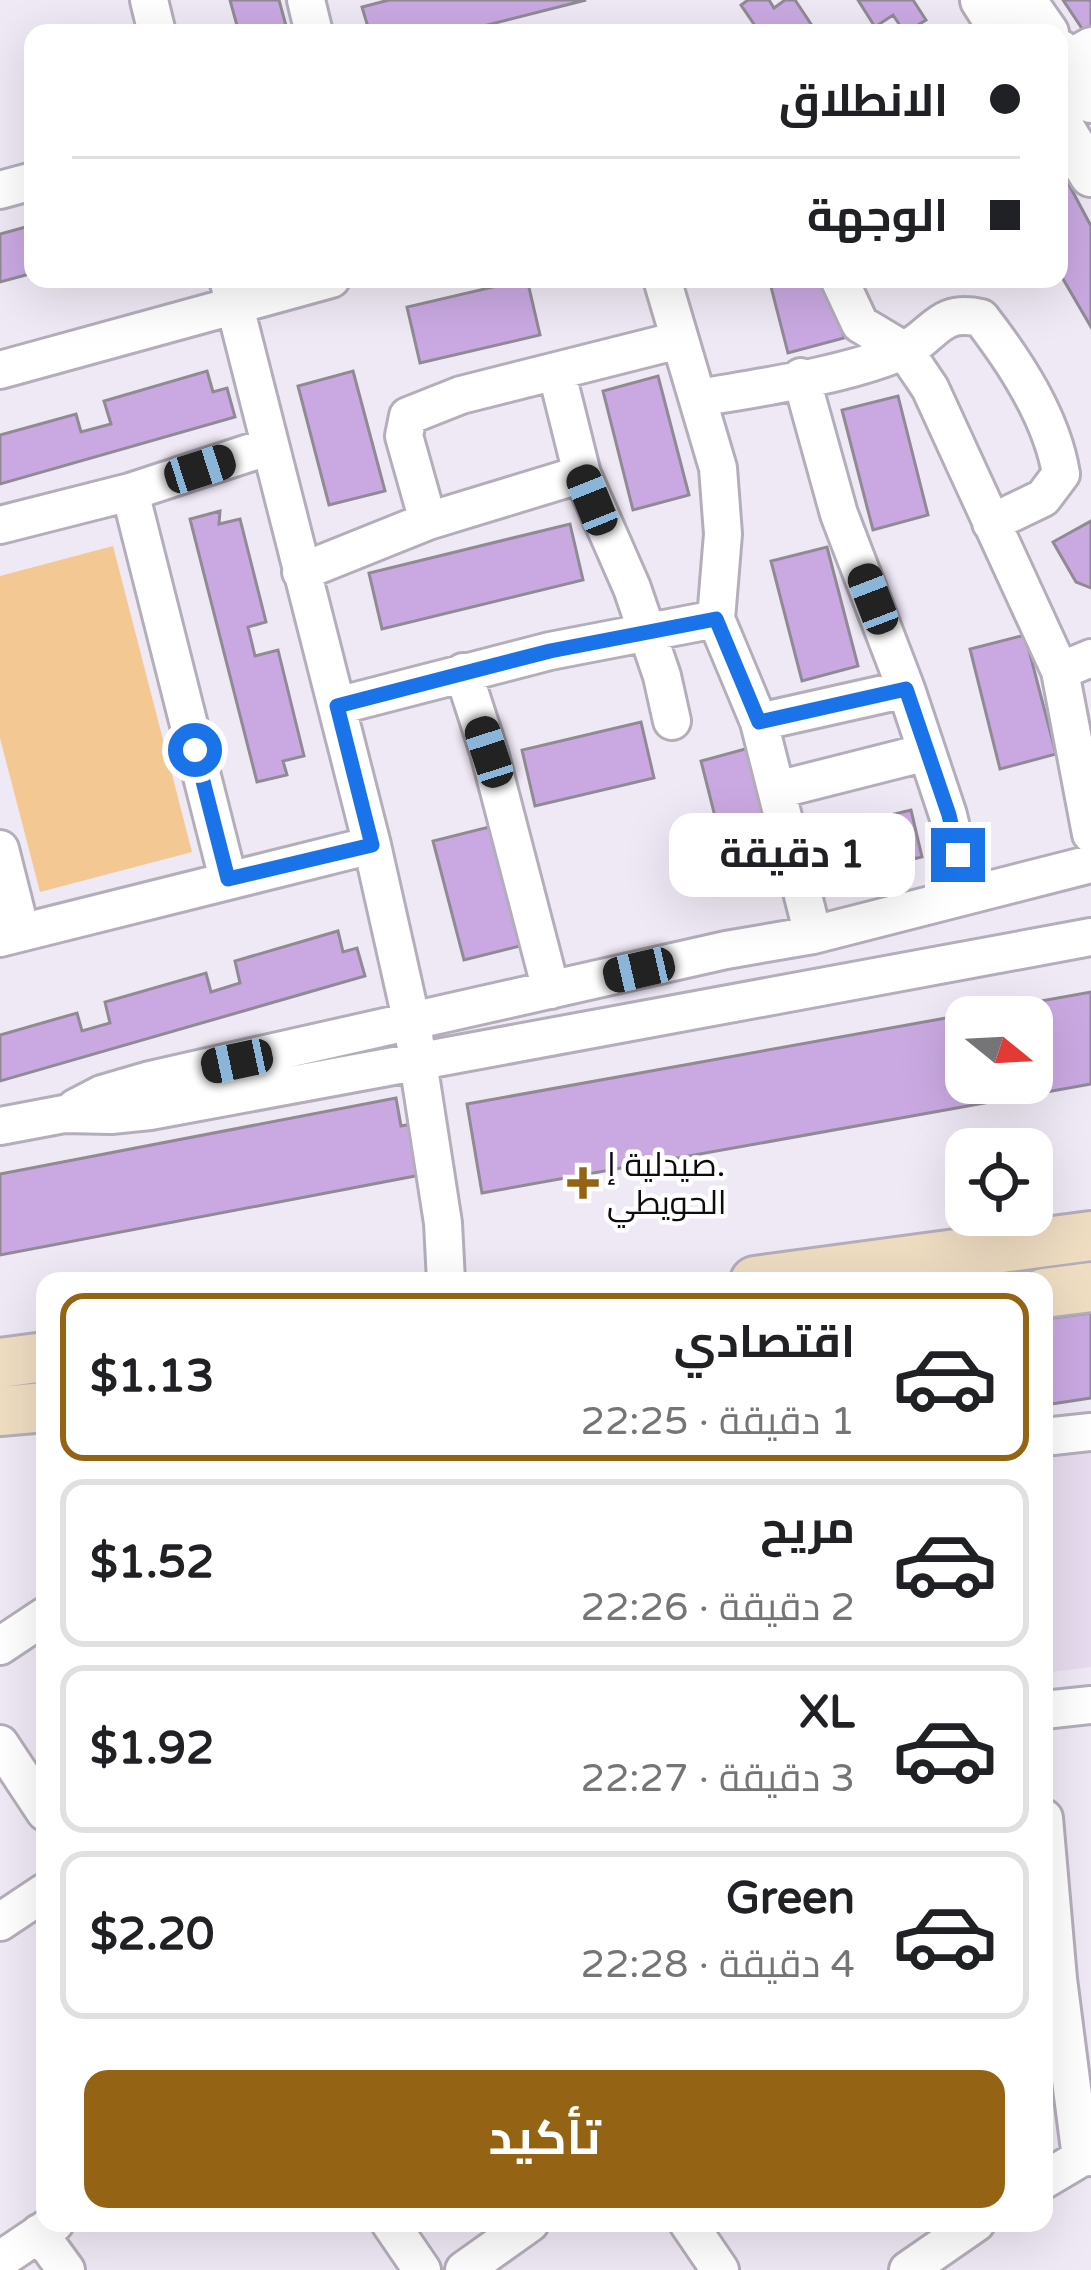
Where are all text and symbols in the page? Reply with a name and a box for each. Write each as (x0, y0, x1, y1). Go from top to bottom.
text: الانطلاق (779, 75, 948, 129)
text: الوجهة (807, 190, 948, 244)
car (160, 441, 240, 497)
car (562, 460, 622, 540)
car (843, 559, 903, 639)
car (461, 712, 517, 792)
route start (168, 723, 222, 777)
callout: 1 دقيقة (670, 813, 916, 897)
route end (931, 828, 985, 882)
text: 1 دقيقة (720, 831, 864, 878)
car (600, 944, 678, 996)
north arrow (945, 996, 1053, 1104)
map controls (945, 996, 1053, 1236)
car (198, 1036, 276, 1086)
button: locate (945, 1128, 1053, 1236)
place label: صيدلية إ. الحويطي (607, 1146, 727, 1228)
marker: صيدلية إ. الحويطي (570, 1170, 596, 1196)
text: اقتصادي (674, 1316, 855, 1370)
icon: car (891, 1323, 999, 1431)
text: $1.13 (90, 1350, 214, 1404)
text: 1 دقيقة · 22:25 (580, 1398, 855, 1445)
text: مريح (760, 1502, 855, 1556)
icon: car (891, 1509, 999, 1617)
text: $1.52 (90, 1536, 214, 1590)
text: 2 دقيقة · 22:26 (580, 1584, 855, 1631)
text: XL (799, 1686, 855, 1740)
icon: car (891, 1695, 999, 1803)
text: $1.92 (90, 1722, 214, 1776)
text: 3 دقيقة · 22:27 (580, 1755, 855, 1802)
text: Green (726, 1872, 855, 1926)
icon: car (891, 1881, 999, 1989)
text: $2.20 (90, 1908, 214, 1962)
text: 4 دقيقة · 22:28 (580, 1941, 855, 1988)
button: تأكيد (84, 2070, 1005, 2208)

